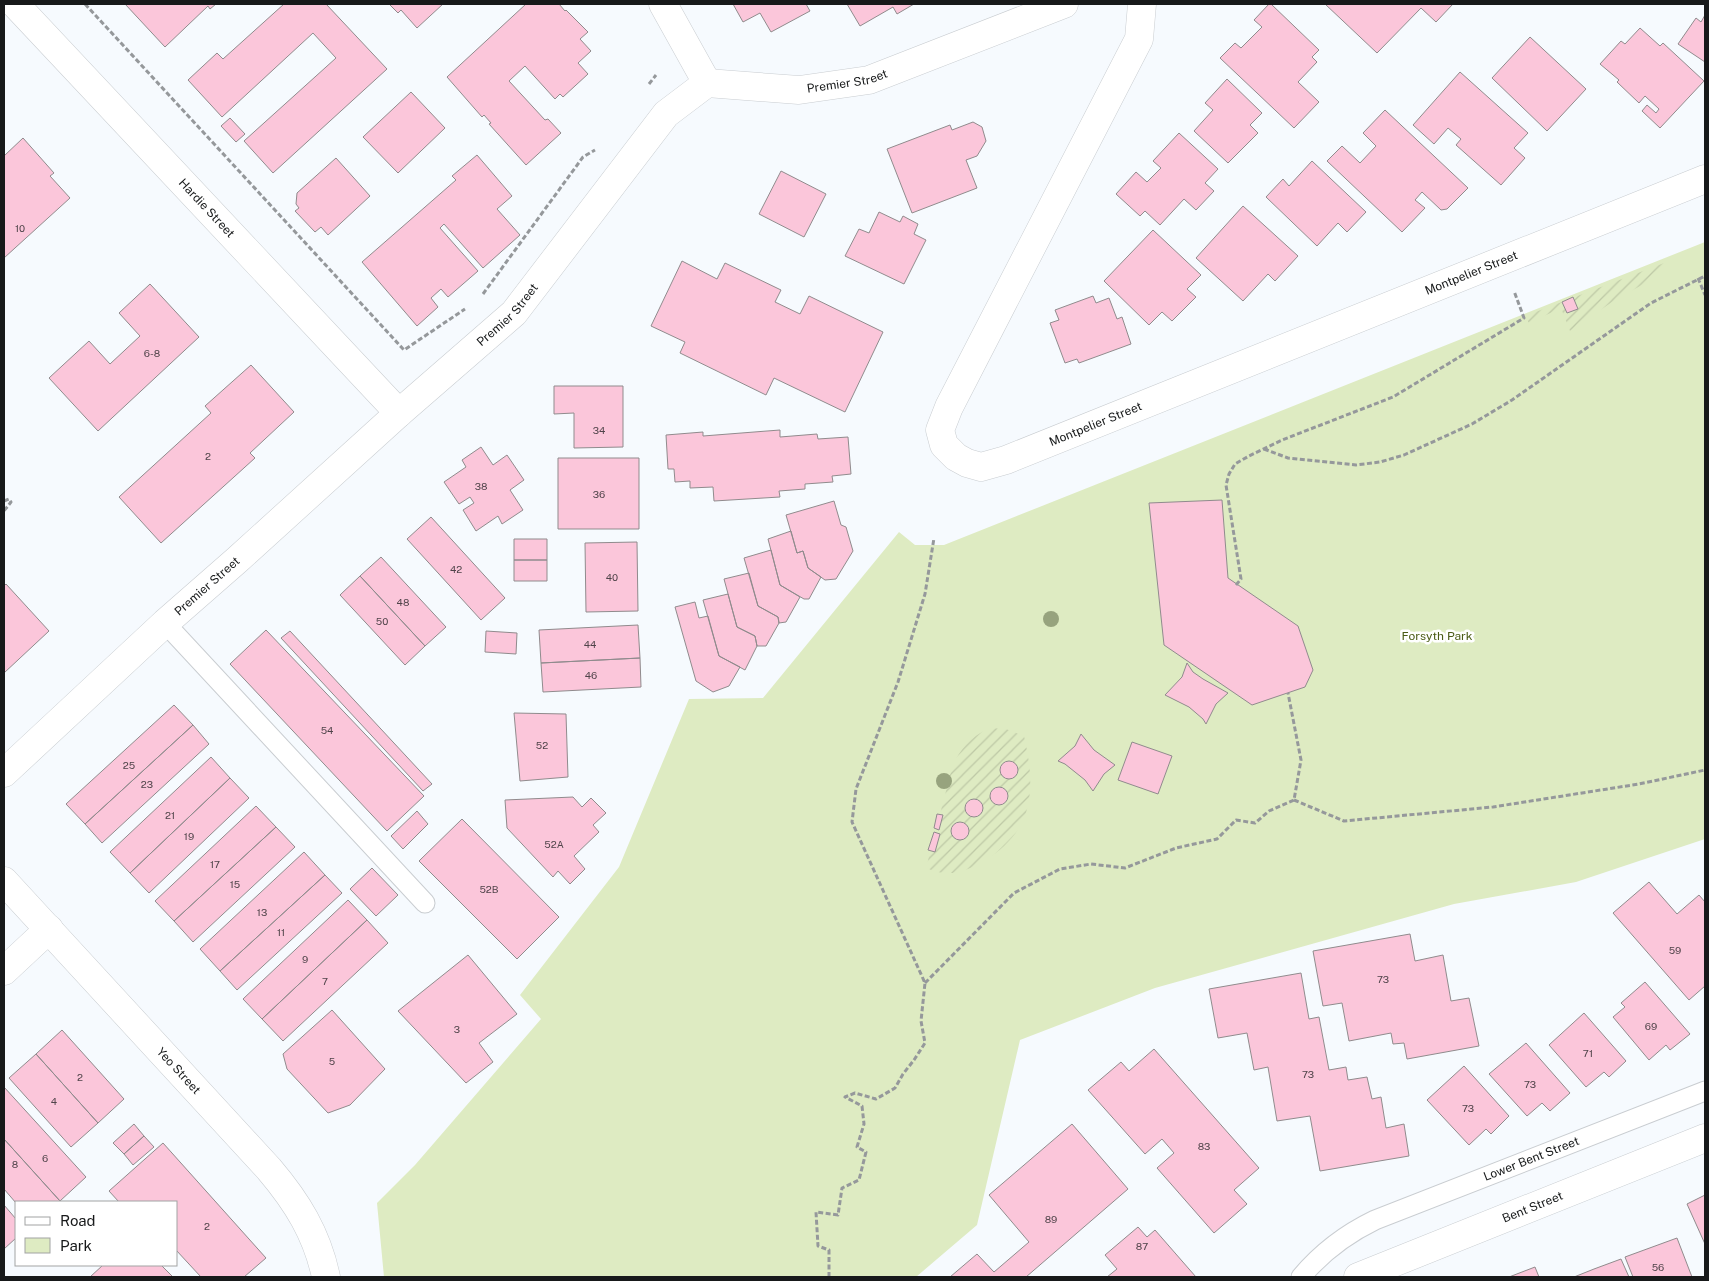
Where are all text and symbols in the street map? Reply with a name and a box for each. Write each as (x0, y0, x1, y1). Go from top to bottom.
street label: Premier Street (806, 66, 890, 96)
street label: Hardie Street (176, 176, 238, 241)
house number: 10 (15, 222, 25, 234)
street label: Montpelier Street (1423, 248, 1520, 298)
street label: Premier Street (474, 281, 541, 349)
house number: 6-8 (144, 347, 160, 359)
street label: Montpelier Street (1047, 399, 1144, 449)
house number: 34 (593, 424, 605, 436)
house number: 2 (205, 450, 211, 462)
house number: 38 (475, 480, 487, 492)
house number: 36 (593, 488, 605, 500)
street label: Premier Street (172, 554, 243, 618)
house number: 42 (450, 563, 462, 575)
house number: 40 (606, 571, 618, 583)
house number: 48 (397, 596, 409, 608)
house number: 50 (376, 615, 388, 627)
park label: Forsyth Park (1402, 629, 1473, 643)
house number: 44 (584, 638, 596, 650)
house number: 46 (585, 669, 597, 681)
house number: 54 (321, 724, 333, 736)
house number: 52 (536, 739, 548, 751)
house number: 25 (123, 759, 135, 771)
house number: 23 (141, 778, 153, 790)
house number: 21 (165, 809, 175, 821)
house number: 19 (184, 830, 194, 842)
house number: 52A (544, 838, 564, 850)
house number: 17 (210, 858, 220, 870)
house number: 15 (230, 878, 240, 890)
house number: 52B (479, 883, 499, 895)
house number: 13 (257, 906, 267, 918)
house number: 11 (277, 926, 285, 938)
house number: 59 (1669, 944, 1681, 956)
house number: 9 (302, 953, 308, 965)
house number: 73 (1377, 973, 1389, 985)
house number: 7 (322, 975, 328, 987)
house number: 69 (1645, 1020, 1657, 1032)
house number: 3 (454, 1023, 460, 1035)
street label: Yeo Street (154, 1045, 204, 1097)
house number: 71 (1583, 1047, 1593, 1059)
house number: 5 (329, 1055, 335, 1067)
house number: 73 (1302, 1068, 1314, 1080)
house number: 2 (77, 1071, 83, 1083)
house number: 73 (1524, 1078, 1536, 1090)
house number: 4 (51, 1095, 57, 1107)
house number: 73 (1462, 1102, 1474, 1114)
street label: Lower Bent Street (1482, 1134, 1581, 1184)
house number: 83 (1198, 1140, 1210, 1152)
house number: 6 (42, 1152, 48, 1164)
house number: 8 (12, 1158, 18, 1170)
street label: Bent Street (1500, 1189, 1565, 1226)
legend (15, 1201, 178, 1266)
text: Road (60, 1212, 96, 1229)
house number: 89 (1045, 1213, 1057, 1225)
house number: 2 (204, 1220, 210, 1232)
text: Park (60, 1237, 92, 1254)
house number: 87 (1136, 1240, 1148, 1252)
house number: 56 (1652, 1261, 1664, 1273)

